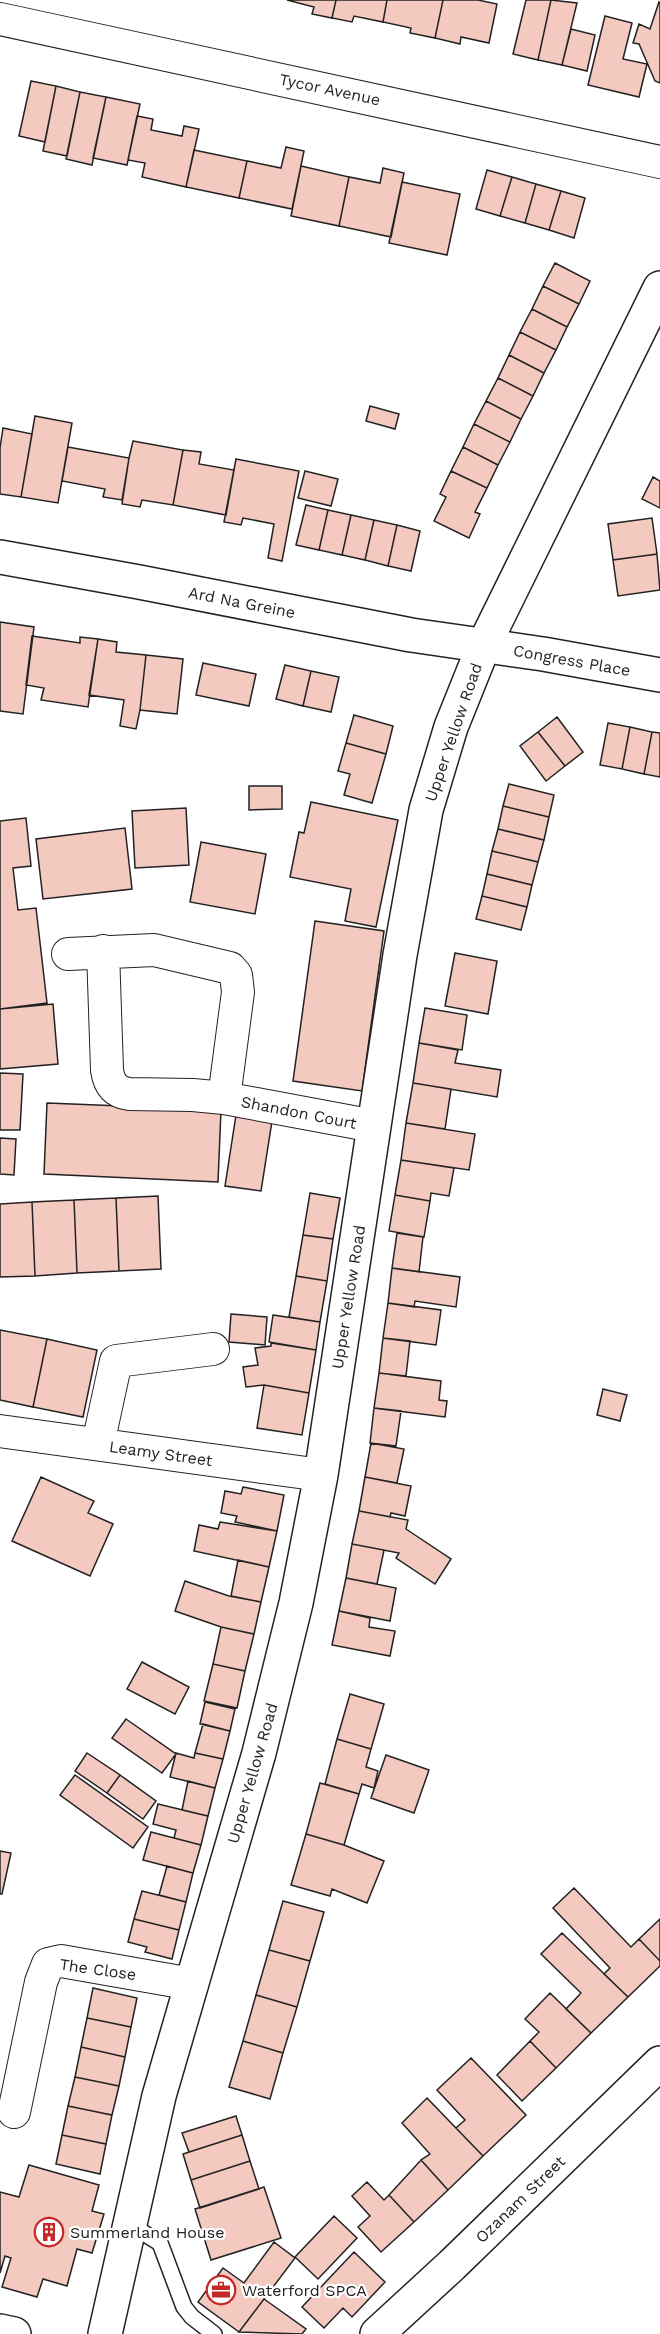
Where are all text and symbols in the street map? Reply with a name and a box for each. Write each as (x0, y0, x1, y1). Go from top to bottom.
street label: Tycor Avenue (278, 70, 382, 109)
street label: Ard Na Greine (187, 583, 297, 622)
street label: Congress Place (512, 641, 632, 680)
street label: Upper Yellow Road (421, 660, 486, 804)
street label: Shandon Court (240, 1092, 359, 1133)
street label: Upper Yellow Road (328, 1224, 369, 1370)
street label: Leamy Street (108, 1437, 214, 1470)
street label: Upper Yellow Road (223, 1701, 282, 1846)
street label: The Close (58, 1955, 137, 1984)
street label: Ozanam Street (472, 2152, 569, 2247)
building icon: Summerland House (33, 2216, 65, 2248)
place label: Summerland House (70, 2223, 224, 2242)
office icon: Waterford SPCA (205, 2274, 237, 2306)
place label: Waterford SPCA (242, 2281, 367, 2300)

